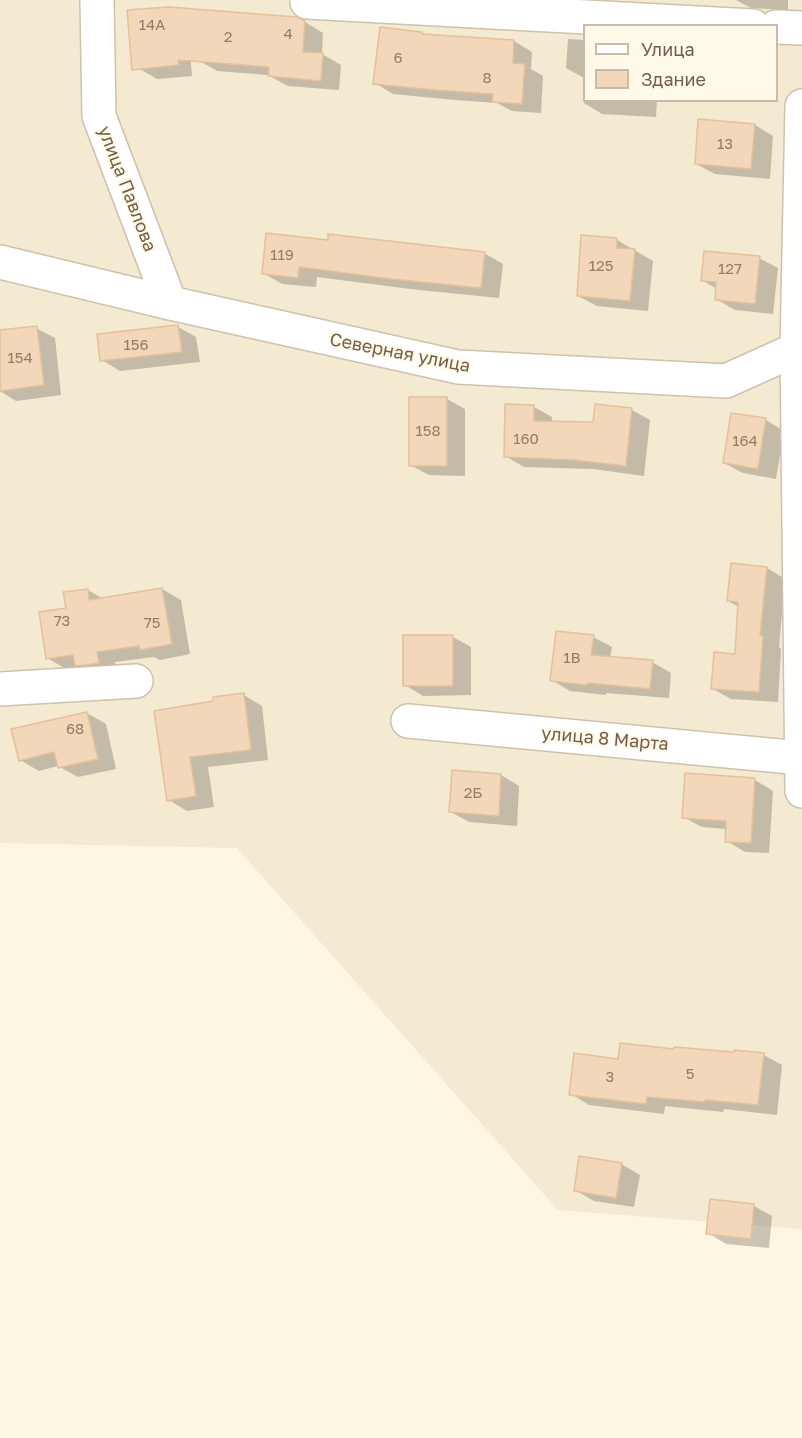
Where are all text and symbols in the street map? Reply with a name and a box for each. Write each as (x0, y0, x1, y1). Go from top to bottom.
house number: 14А (139, 16, 165, 34)
legend (583, 24, 778, 102)
house number: 4 (283, 25, 293, 43)
house number: 2 (224, 28, 232, 46)
text: Улица (641, 38, 695, 60)
house number: 6 (393, 49, 403, 67)
text: Здание (641, 68, 706, 90)
house number: 8 (482, 69, 492, 87)
street label: улица Павлова (93, 123, 161, 255)
house number: 13 (717, 135, 733, 153)
house number: 119 (270, 246, 294, 264)
house number: 125 (589, 257, 613, 275)
house number: 127 (718, 260, 742, 278)
street label: Северная улица (328, 329, 472, 377)
house number: 156 (123, 336, 149, 354)
house number: 154 (7, 349, 33, 367)
house number: 158 (415, 422, 441, 440)
house number: 160 (513, 430, 539, 448)
house number: 164 (732, 432, 758, 450)
house number: 73 (54, 612, 70, 630)
house number: 75 (144, 614, 160, 632)
house number: 1В (563, 649, 581, 667)
house number: 68 (66, 720, 84, 738)
street label: улица 8 Марта (540, 723, 670, 755)
house number: 2Б (464, 784, 482, 802)
house number: 5 (686, 1065, 694, 1083)
house number: 3 (606, 1068, 614, 1086)

